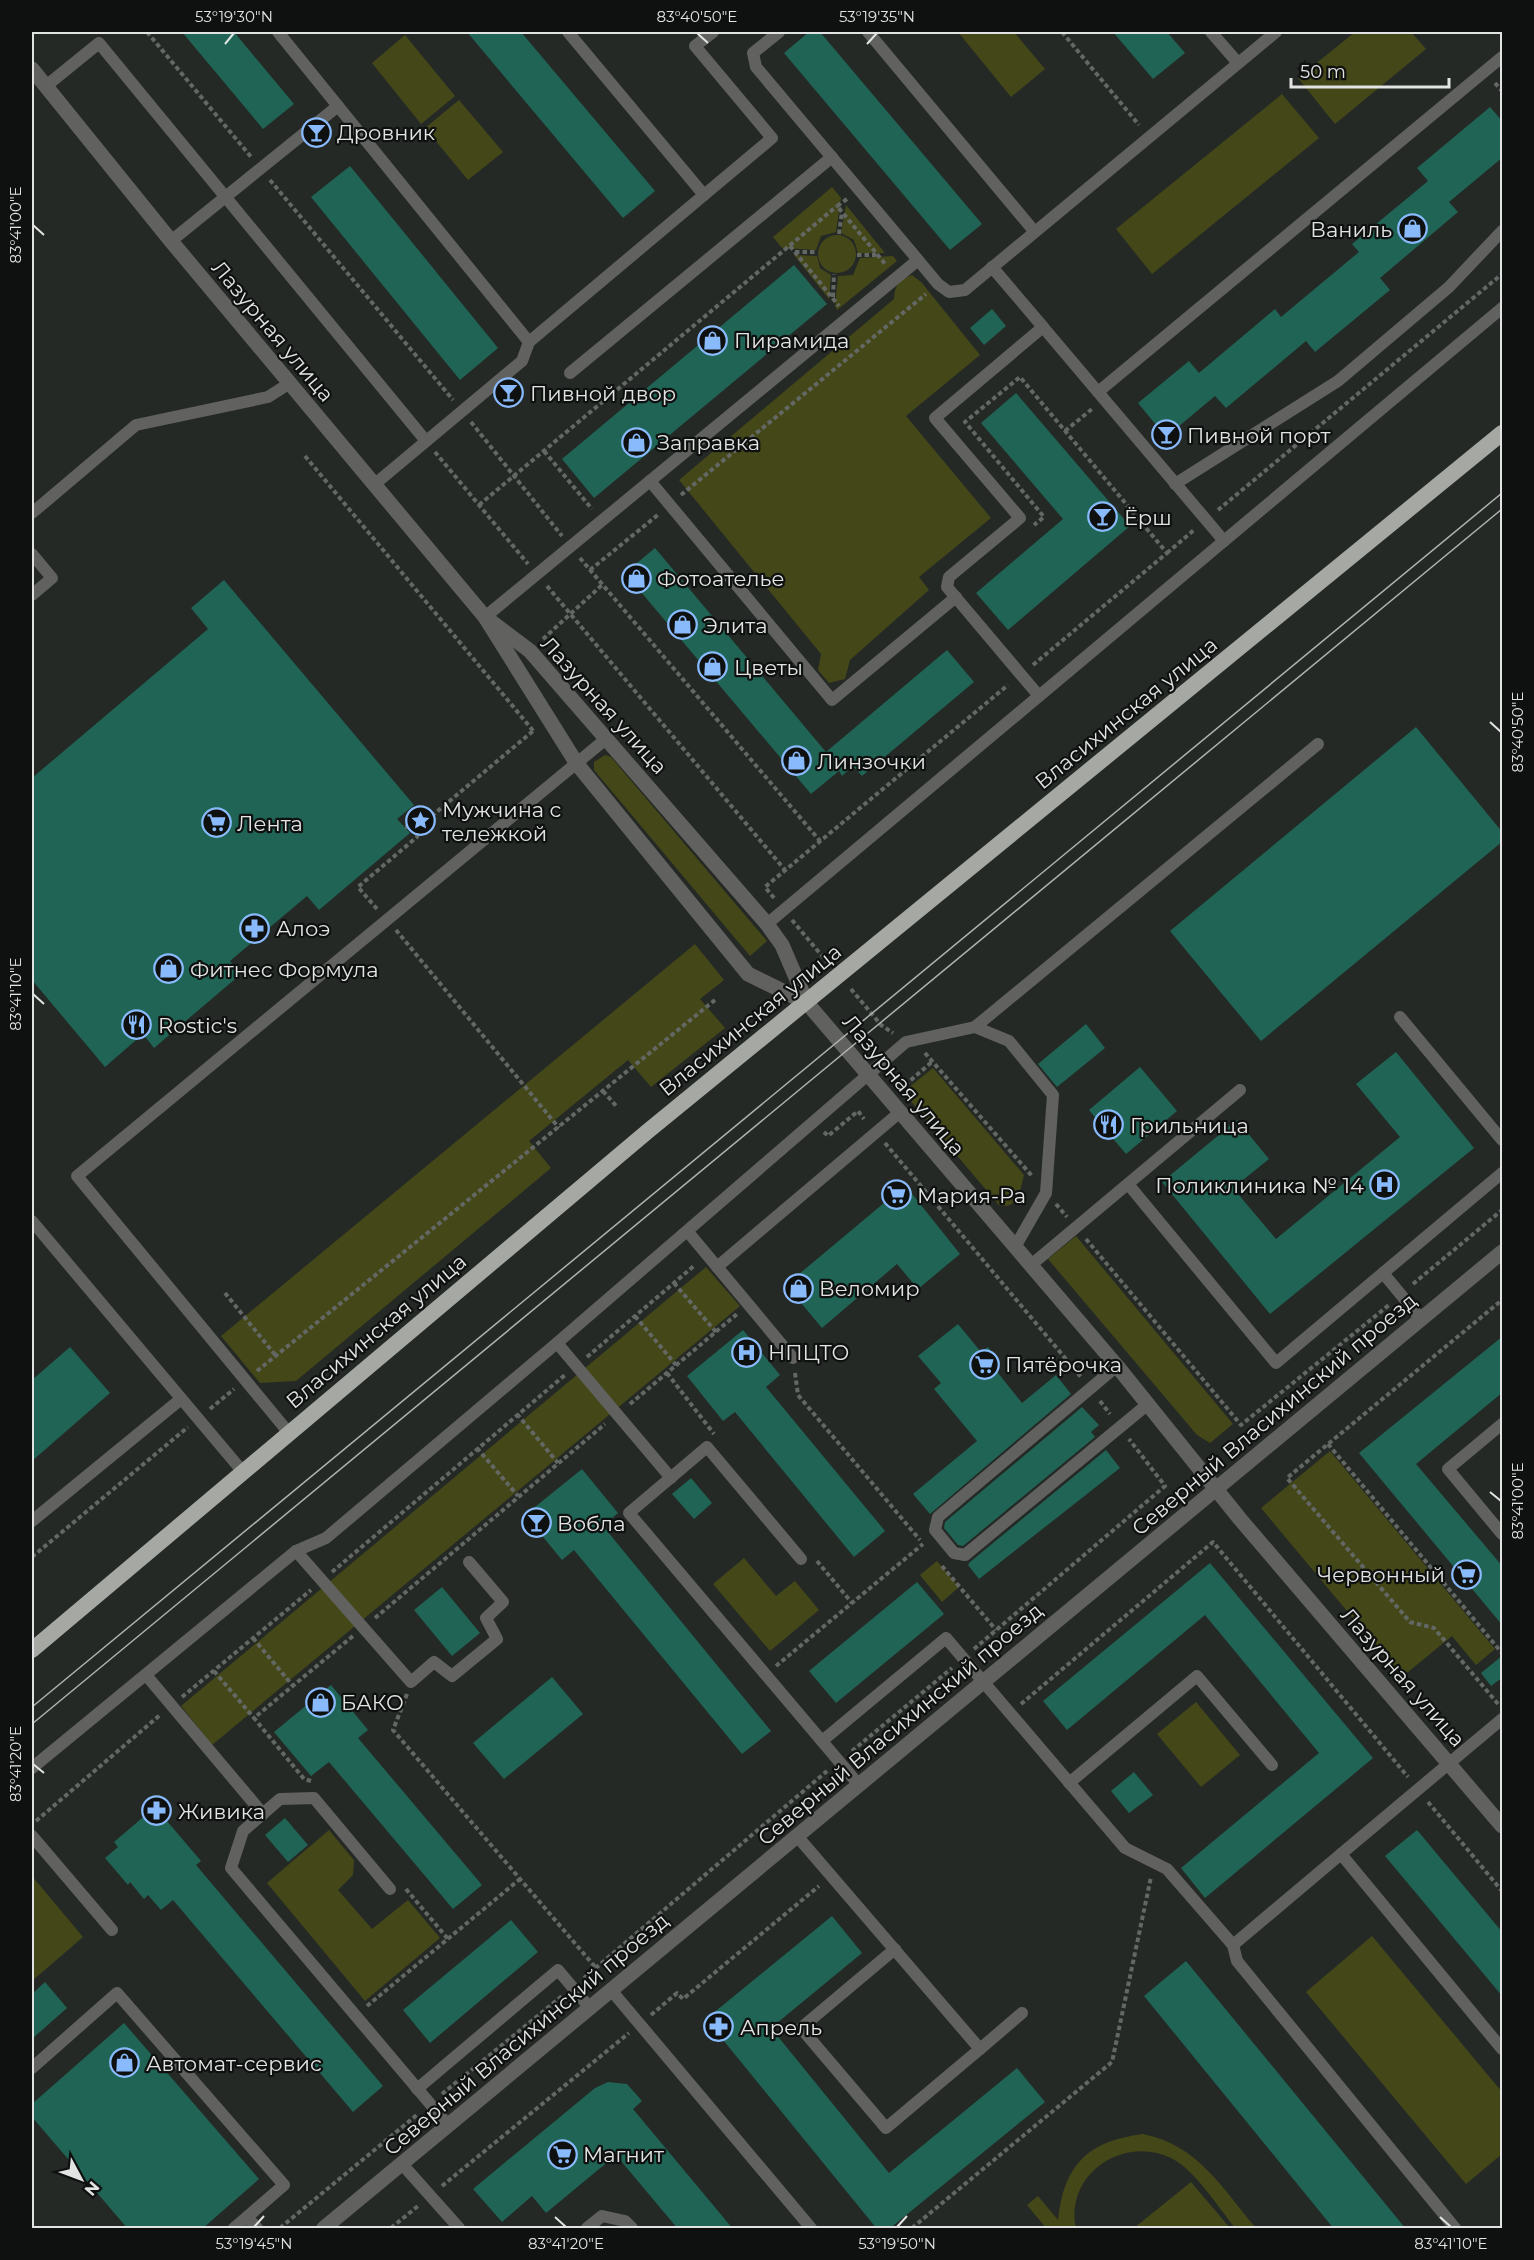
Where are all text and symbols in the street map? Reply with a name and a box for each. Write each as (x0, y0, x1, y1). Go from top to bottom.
text: 53°19'30"N (195, 7, 273, 26)
text: 83°40'50"E (657, 7, 737, 26)
text: 53°19'35"N (839, 7, 915, 26)
scale bar (1291, 51, 1448, 89)
text: 50 m (1300, 61, 1346, 83)
bar icon: Дровник (300, 116, 332, 148)
place label: Дровник (337, 120, 435, 145)
text: 83°41'00"E (6, 186, 25, 264)
shop icon: Ваниль (1397, 213, 1429, 245)
place label: Ваниль (1310, 217, 1392, 242)
street label: Лазурная улица (207, 255, 339, 407)
shop icon: Пирамида (697, 324, 729, 356)
place label: Пирамида (734, 328, 849, 353)
bar icon: Пивной двор (493, 377, 525, 409)
place label: Пивной двор (530, 381, 676, 406)
bar icon: Пивной порт (1150, 419, 1182, 451)
place label: Пивной порт (1187, 423, 1331, 448)
shop icon: Заправка (620, 426, 652, 458)
place label: Заправка (657, 430, 760, 455)
bar icon: Ёрш (1087, 501, 1119, 533)
place label: Ёрш (1124, 505, 1172, 530)
shop icon: Фотоателье (620, 562, 652, 594)
place label: Фотоателье (657, 566, 784, 591)
shop icon: Элита (666, 609, 698, 641)
place label: Элита (703, 613, 767, 638)
street label: Лазурная улица (536, 631, 672, 779)
street label: Власихинская улица (1030, 632, 1222, 794)
shop icon: Цветы (697, 651, 729, 683)
place label: Цветы (734, 655, 803, 680)
text: 83°40'50"E (1508, 692, 1527, 772)
shop icon: Линзочки (780, 745, 812, 777)
place label: Линзочки (817, 749, 926, 774)
place label: Мужчина с тележкой (442, 797, 562, 846)
place icon: Мужчина с тележкой (405, 805, 437, 837)
supermarket icon: Лента (200, 807, 232, 839)
place label: Лента (237, 811, 303, 836)
pharmacy icon: Алоэ (239, 912, 271, 944)
place label: Алоэ (276, 916, 330, 941)
street label: Власихинская улица (654, 939, 846, 1101)
shop icon: Фитнес Формула (153, 953, 185, 985)
text: 83°41'10"E (6, 957, 25, 1031)
place label: Фитнес Формула (190, 957, 378, 982)
restaurant icon: Rostic's (121, 1009, 153, 1041)
street label: Лазурная улица (838, 1009, 970, 1161)
place label: Rostic's (158, 1013, 237, 1038)
restaurant icon: Грильница (1093, 1109, 1125, 1141)
place label: Грильница (1130, 1113, 1249, 1138)
hospital icon: Поликлиника № 14 (1369, 1169, 1401, 1201)
place label: Поликлиника № 14 (1155, 1173, 1364, 1198)
supermarket icon: Мария-Ра (880, 1179, 912, 1211)
place label: Мария-Ра (917, 1183, 1026, 1208)
street label: Власихинская улица (281, 1248, 471, 1414)
shop icon: Веломир (782, 1272, 814, 1304)
place label: Веломир (819, 1276, 920, 1301)
street label: Северный Власихинский проезд (1127, 1288, 1421, 1540)
hospital icon: НПЦТО (731, 1336, 763, 1368)
place label: НПЦТО (768, 1340, 849, 1365)
supermarket icon: Пятёрочка (968, 1348, 1000, 1380)
place label: Пятёрочка (1005, 1352, 1122, 1377)
text: 83°41'00"E (1508, 1462, 1527, 1540)
bar icon: Вобла (520, 1507, 552, 1539)
place label: Вобла (557, 1511, 625, 1536)
supermarket icon: Червонный (1450, 1558, 1482, 1590)
place label: Червонный (1317, 1562, 1445, 1587)
street label: Северный Власихинский проезд (753, 1598, 1047, 1850)
street label: Лазурная улица (1336, 1602, 1470, 1752)
shop icon: БАКО (304, 1686, 336, 1718)
place label: БАКО (341, 1690, 404, 1715)
text: 83°41'20"E (6, 1726, 25, 1802)
pharmacy icon: Живика (141, 1795, 173, 1827)
place label: Живика (178, 1799, 265, 1824)
street label: Северный Власихинский проезд (379, 1908, 673, 2160)
pharmacy icon: Апрель (703, 2011, 735, 2043)
place label: Апрель (740, 2015, 822, 2040)
shop icon: Автомат-сервис (109, 2047, 141, 2079)
place label: Автомат-сервис (146, 2051, 322, 2076)
supermarket icon: Магнит (546, 2138, 578, 2170)
place label: Магнит (583, 2142, 664, 2167)
north arrow (51, 2149, 111, 2209)
text: N (81, 2177, 103, 2200)
text: 53°19'45"N (216, 2234, 292, 2253)
text: 83°41'20"E (528, 2234, 604, 2253)
text: 53°19'50"N (858, 2234, 936, 2253)
text: 83°41'10"E (1414, 2234, 1488, 2253)

